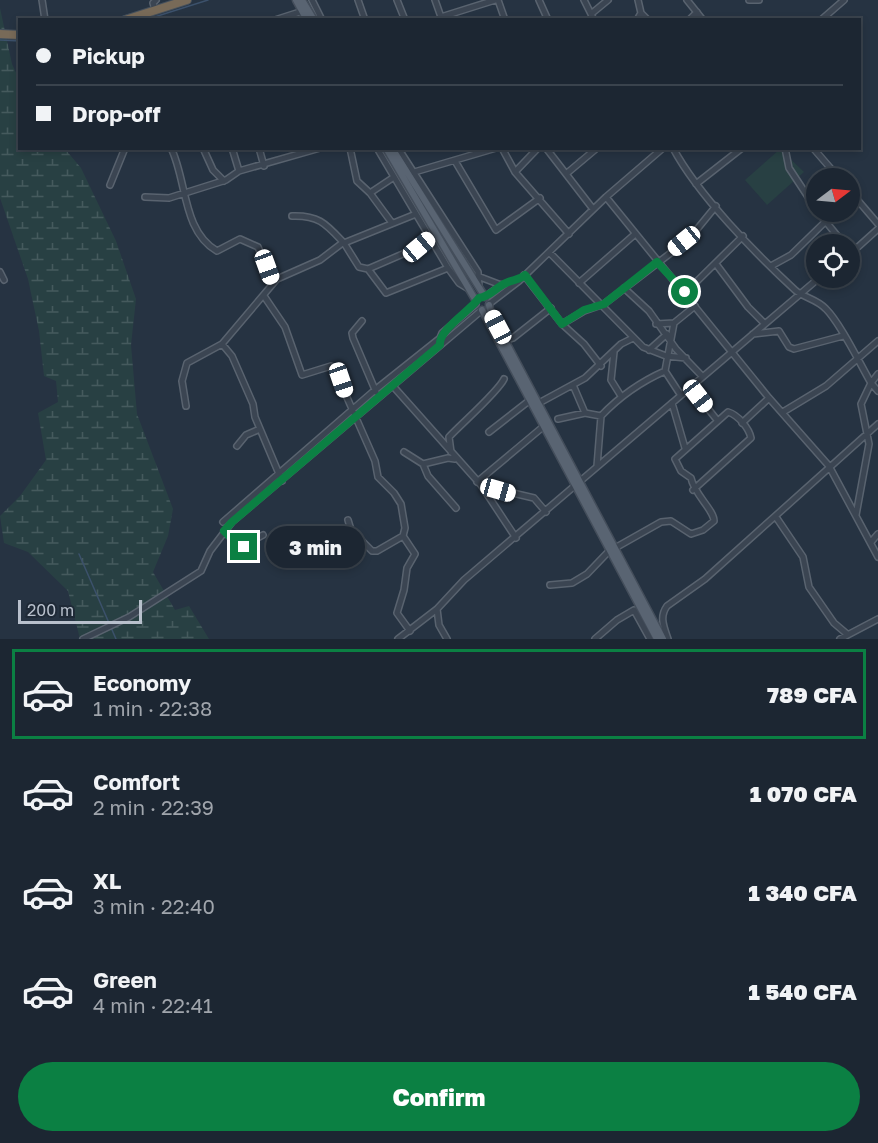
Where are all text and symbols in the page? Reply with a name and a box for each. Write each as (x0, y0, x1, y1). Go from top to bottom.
text: Pickup (72, 42, 145, 69)
text: Drop-off (72, 100, 161, 127)
north arrow (806, 168, 860, 222)
map controls (806, 168, 860, 288)
car (664, 223, 704, 259)
car (399, 229, 439, 265)
button: locate (806, 234, 860, 288)
car (252, 247, 282, 287)
route start (671, 278, 698, 305)
car (482, 307, 514, 347)
car (327, 360, 355, 400)
car (680, 376, 716, 416)
car (478, 476, 518, 504)
callout: 3 min (265, 526, 364, 568)
route end (230, 533, 257, 560)
text: 3 min (289, 535, 342, 559)
scale bar (18, 597, 142, 624)
text: 200 m (27, 600, 74, 620)
icon: car (21, 667, 75, 721)
text: Economy (93, 669, 191, 696)
text: 789 CFA (767, 681, 857, 708)
text: 1 min · 22:38 (93, 696, 212, 720)
icon: car (21, 766, 75, 820)
text: Comfort (93, 768, 180, 795)
text: 1 070 CFA (750, 780, 857, 807)
text: 2 min · 22:39 (93, 795, 214, 819)
icon: car (21, 865, 75, 919)
text: XL (93, 867, 121, 894)
text: 1 340 CFA (748, 879, 857, 906)
text: 3 min · 22:40 (93, 894, 215, 918)
icon: car (21, 964, 75, 1018)
text: Green (93, 966, 157, 993)
text: 1 540 CFA (748, 978, 857, 1005)
text: 4 min · 22:41 (93, 993, 213, 1017)
button: Confirm (18, 1062, 860, 1131)

